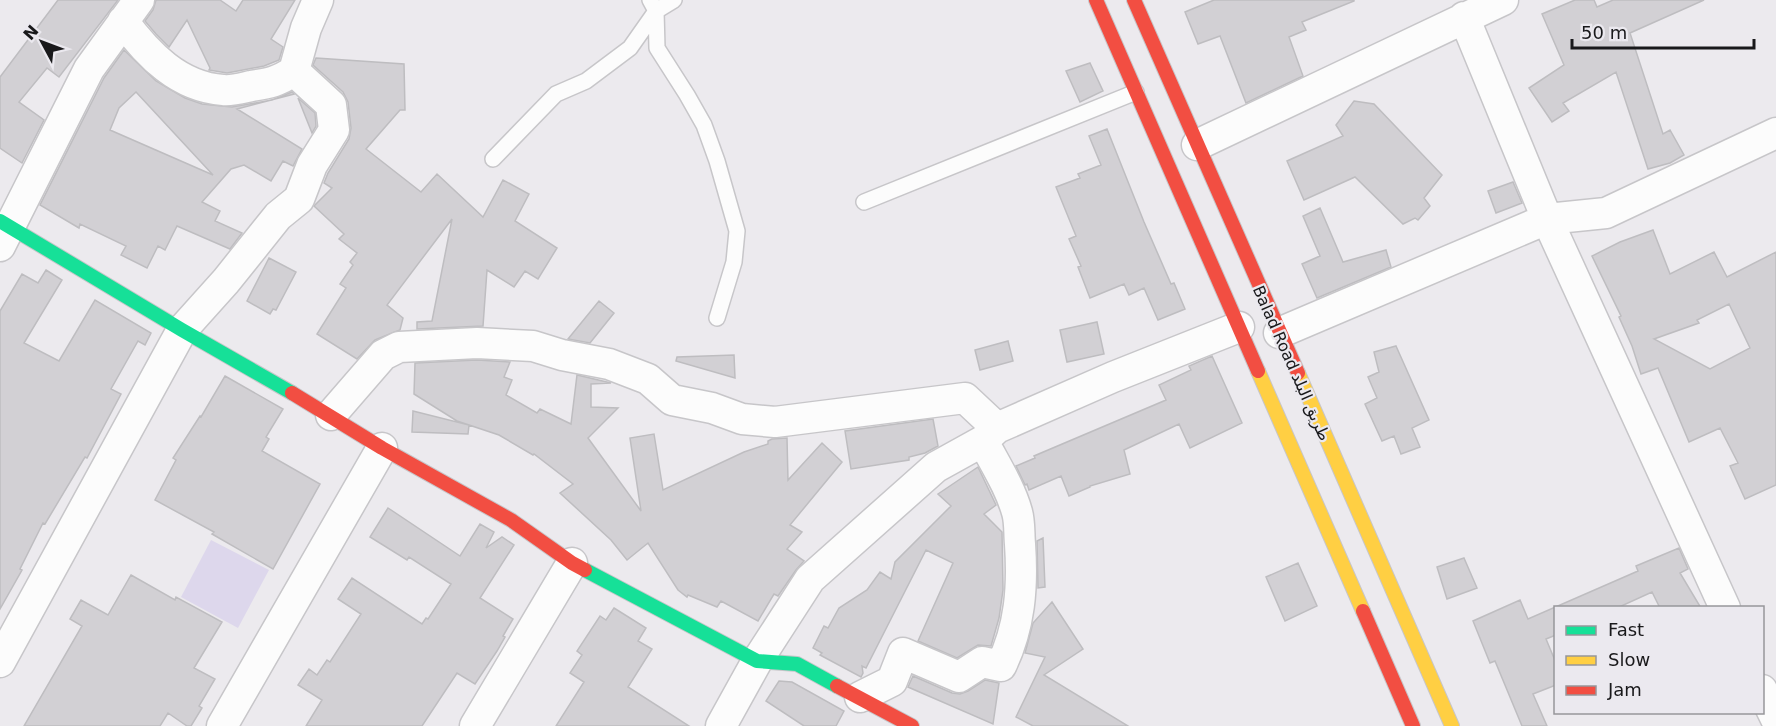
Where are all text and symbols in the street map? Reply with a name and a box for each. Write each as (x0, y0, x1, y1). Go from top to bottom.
north arrow (12, 12, 72, 72)
scale bar (1572, 12, 1754, 50)
text: N (19, 21, 43, 44)
text: 50 m (1581, 22, 1627, 43)
street label: Balad Road طريق البلد (1248, 283, 1334, 444)
legend (1554, 606, 1764, 714)
text: Fast (1608, 619, 1644, 640)
text: Slow (1608, 649, 1650, 670)
text: Jam (1607, 679, 1642, 700)

